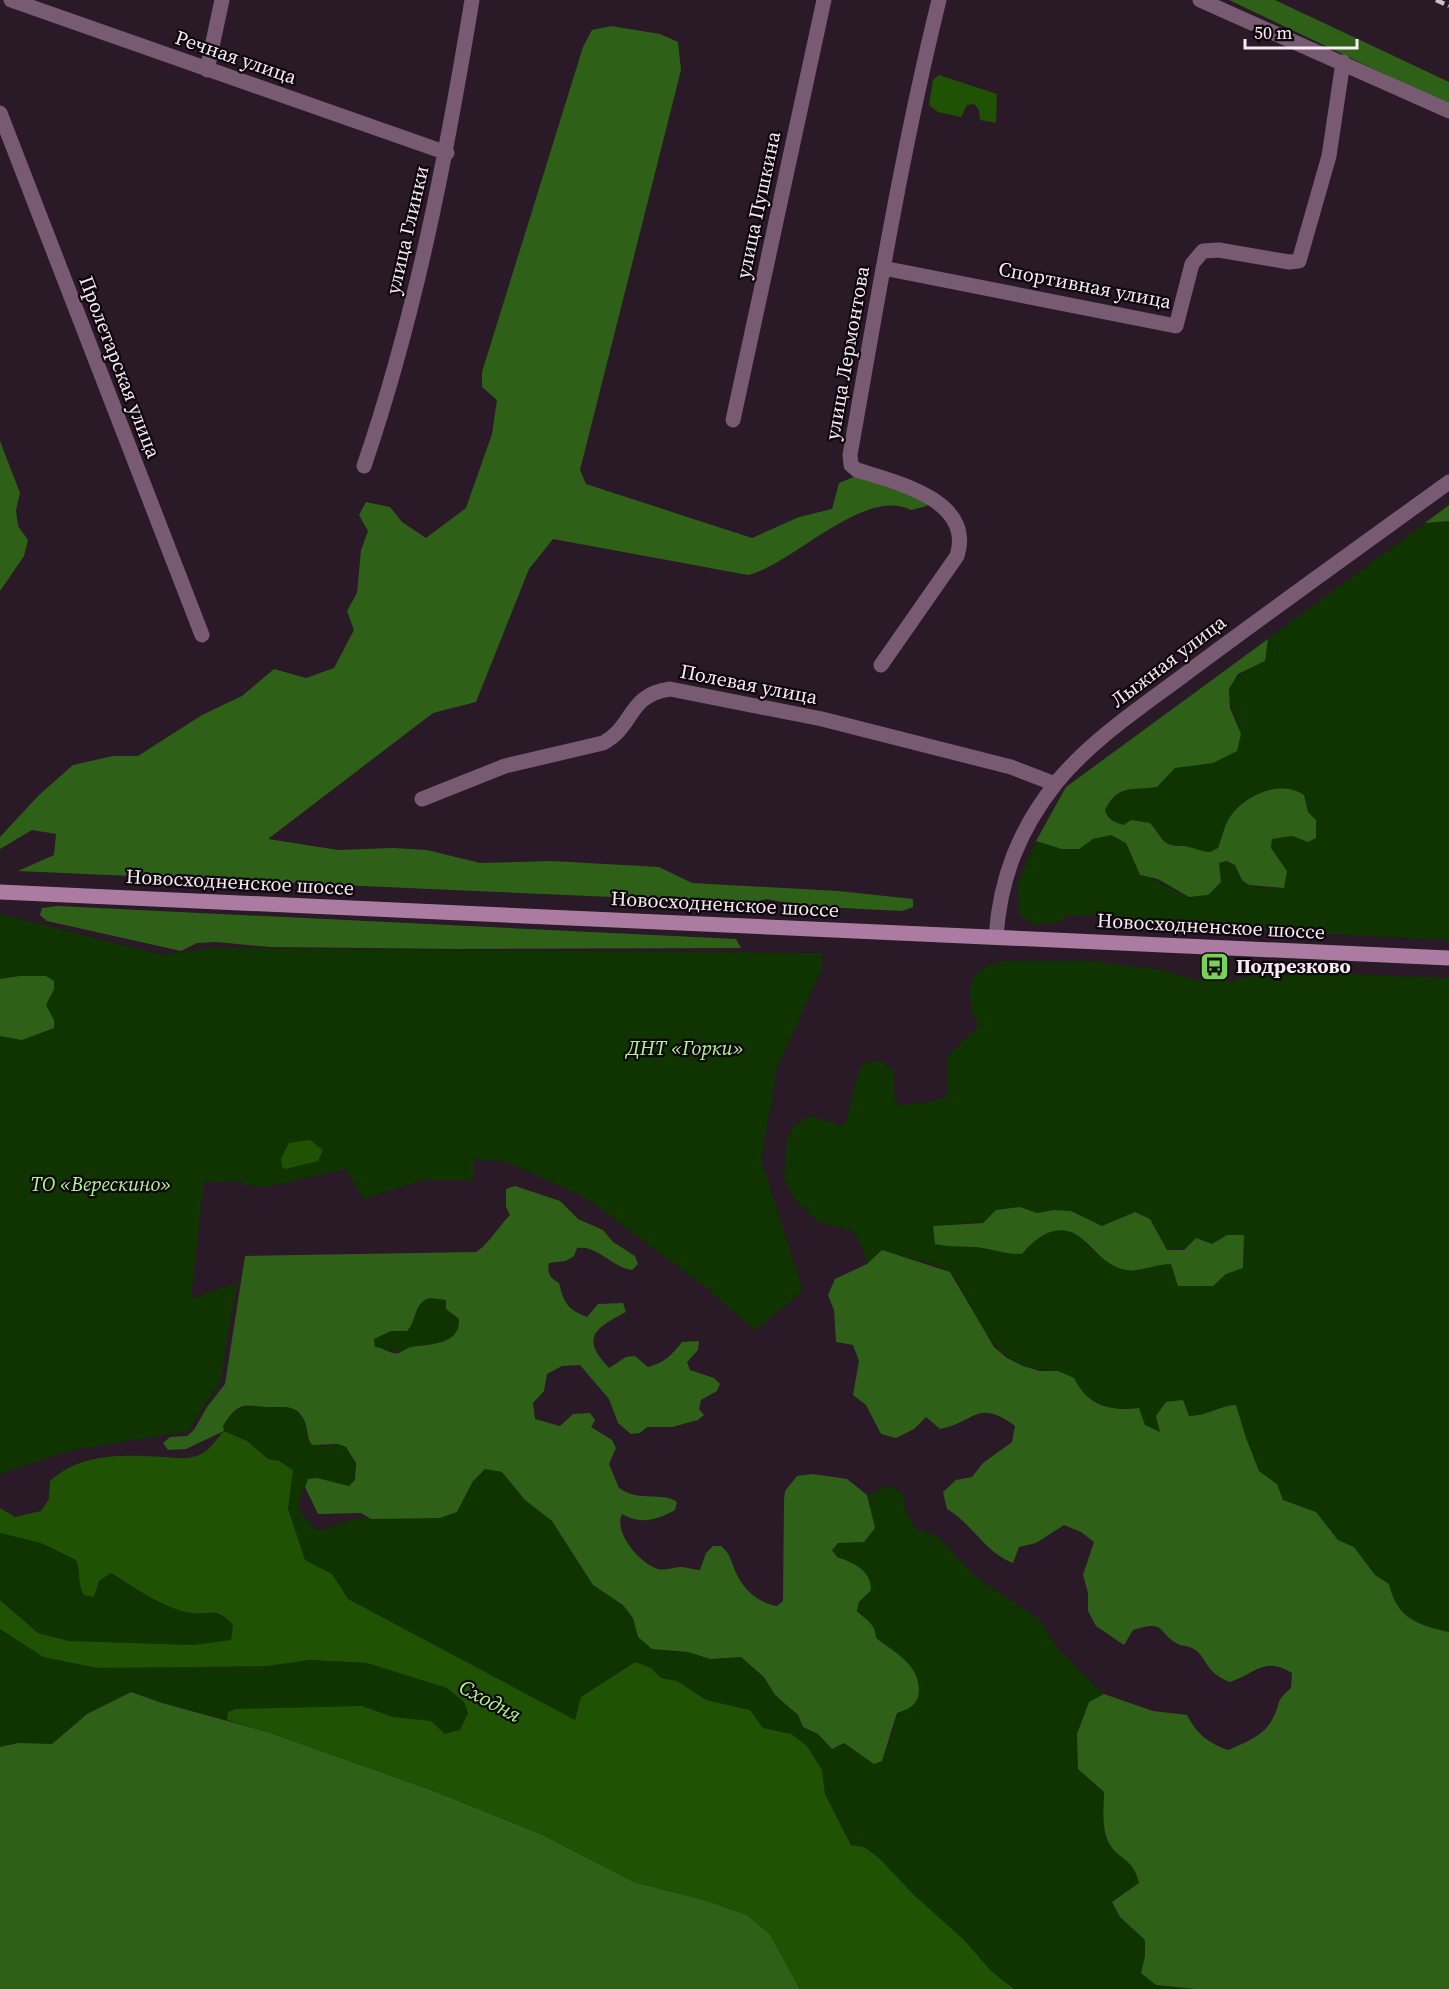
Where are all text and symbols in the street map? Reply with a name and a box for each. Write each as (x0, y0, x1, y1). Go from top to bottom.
scale bar (1245, 12, 1358, 50)
text: 50 m (1254, 20, 1292, 45)
street label: Речная улица (171, 23, 301, 91)
street label: улица Пушкина (729, 128, 787, 281)
street label: улица Глинки (379, 163, 435, 297)
street label: Спортивная улица (996, 255, 1175, 316)
street label: улица Лермонтова (818, 263, 876, 442)
street label: Пролетарская улица (72, 272, 168, 463)
street label: Лыжная улица (1104, 608, 1232, 714)
street label: Полевая улица (678, 657, 821, 711)
street label: Новосходненское шоссе (125, 862, 355, 902)
street label: Новосходненское шоссе (610, 884, 840, 924)
street label: Новосходненское шоссе (1096, 906, 1326, 946)
bus stop icon: Подрезково (1199, 950, 1231, 982)
place label: Подрезково (1236, 952, 1351, 980)
park label: ДНТ «Горки» (624, 1034, 744, 1062)
park label: ТО «Верескино» (31, 1170, 171, 1198)
water label: Сходня (454, 1672, 527, 1729)

